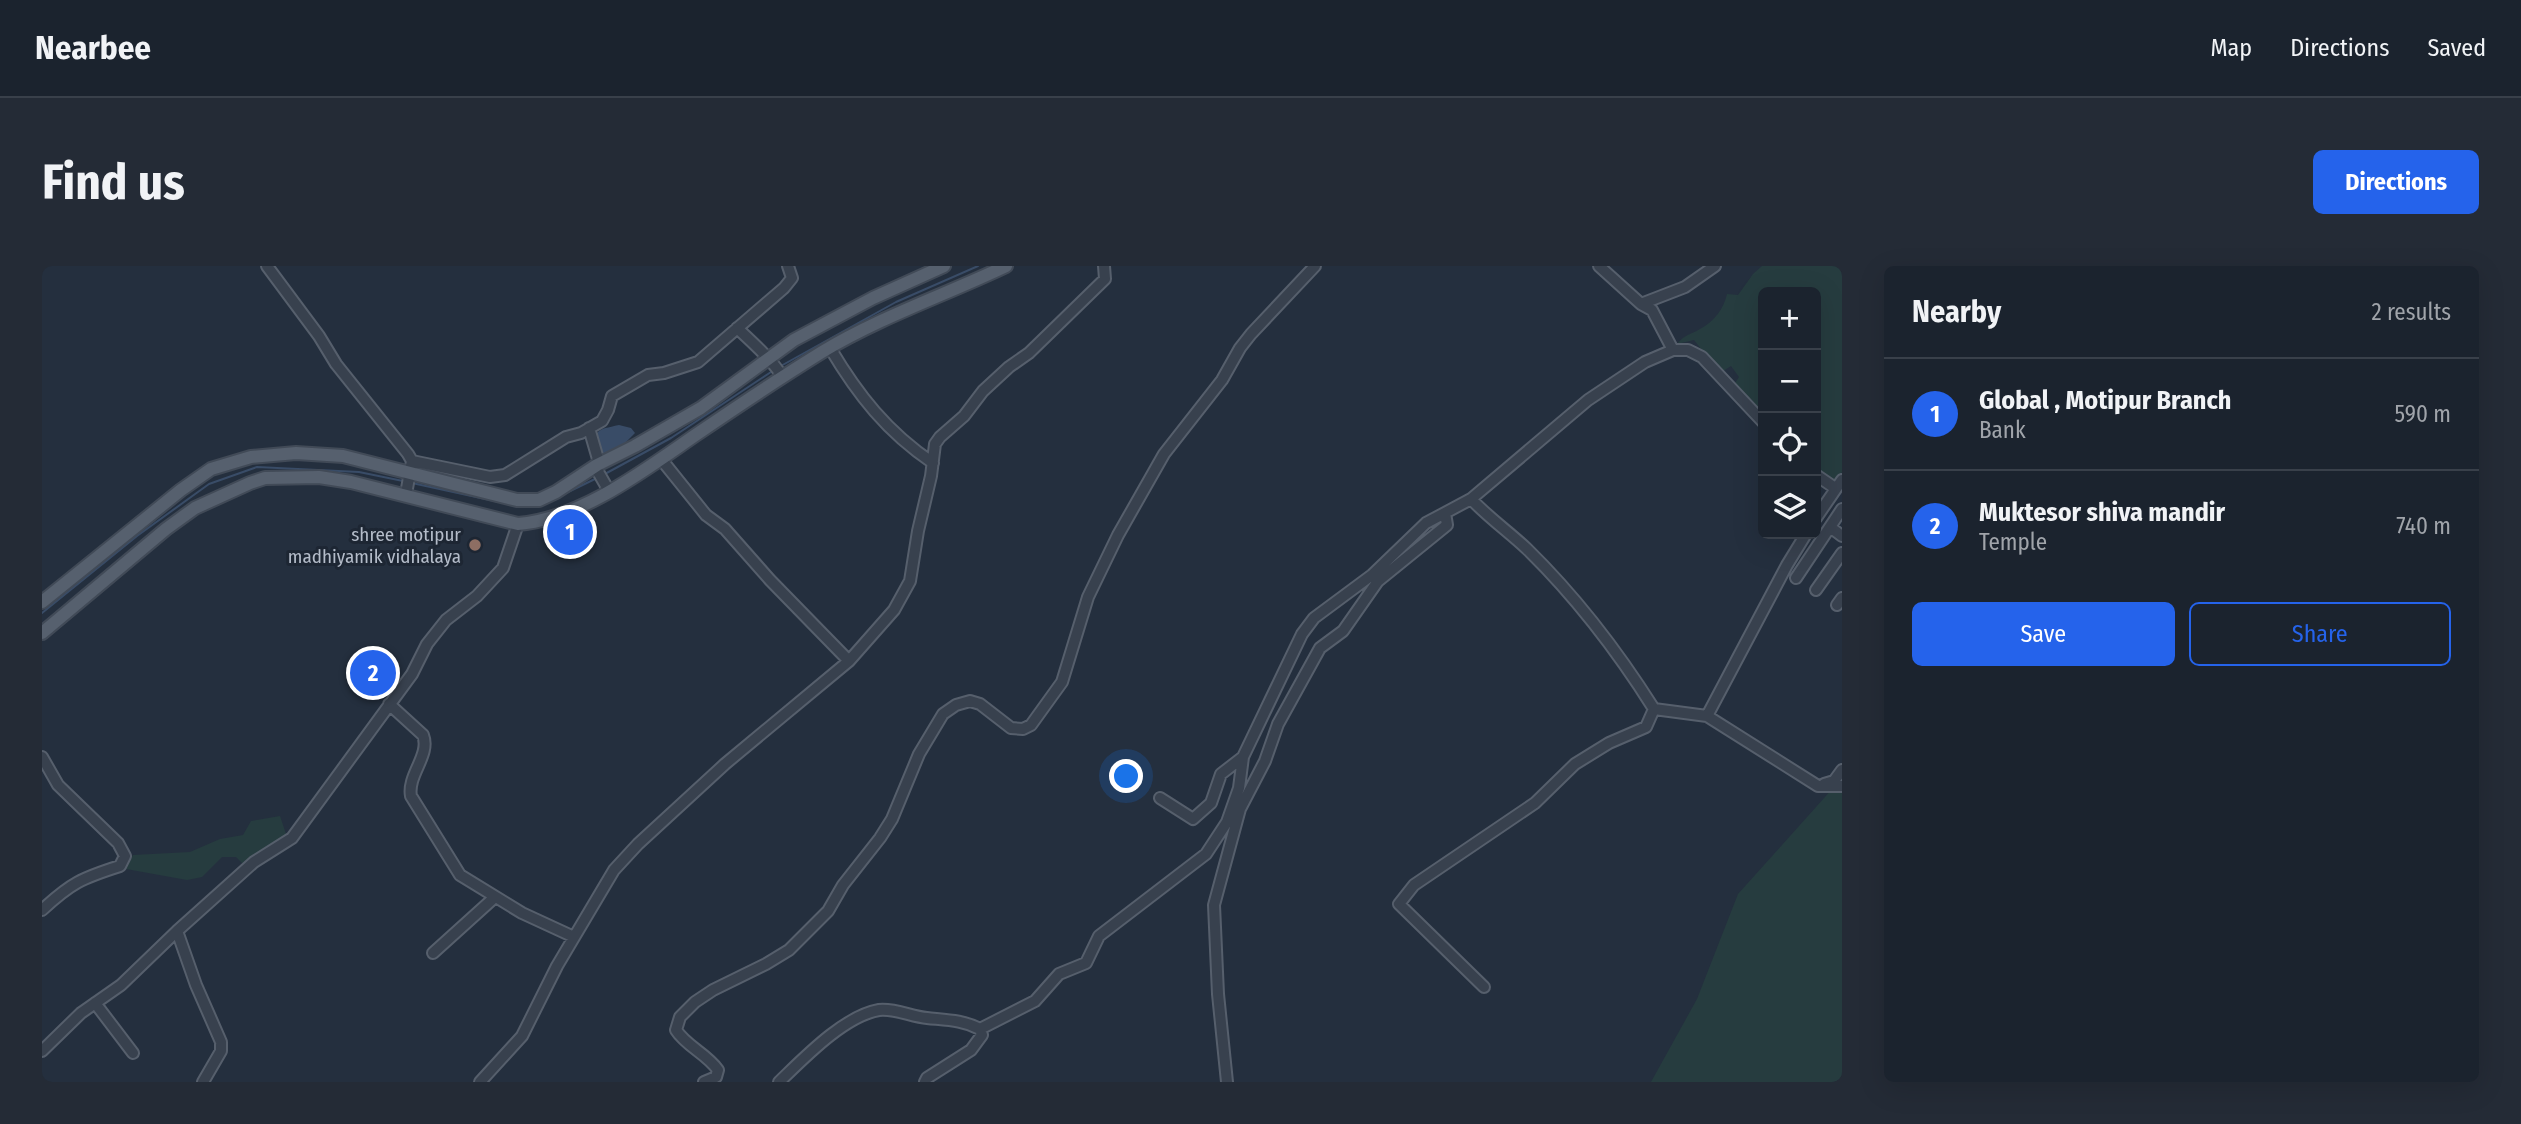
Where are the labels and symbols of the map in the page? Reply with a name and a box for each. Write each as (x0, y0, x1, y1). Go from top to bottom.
pin: 1 (547, 506, 593, 558)
place label: shree motipur madhiyamik vidhalaya (288, 523, 461, 568)
marker: shree motipur madhiyamik vidhalaya (467, 537, 483, 553)
pin: 2 (350, 647, 396, 699)
your location (1109, 759, 1143, 793)

